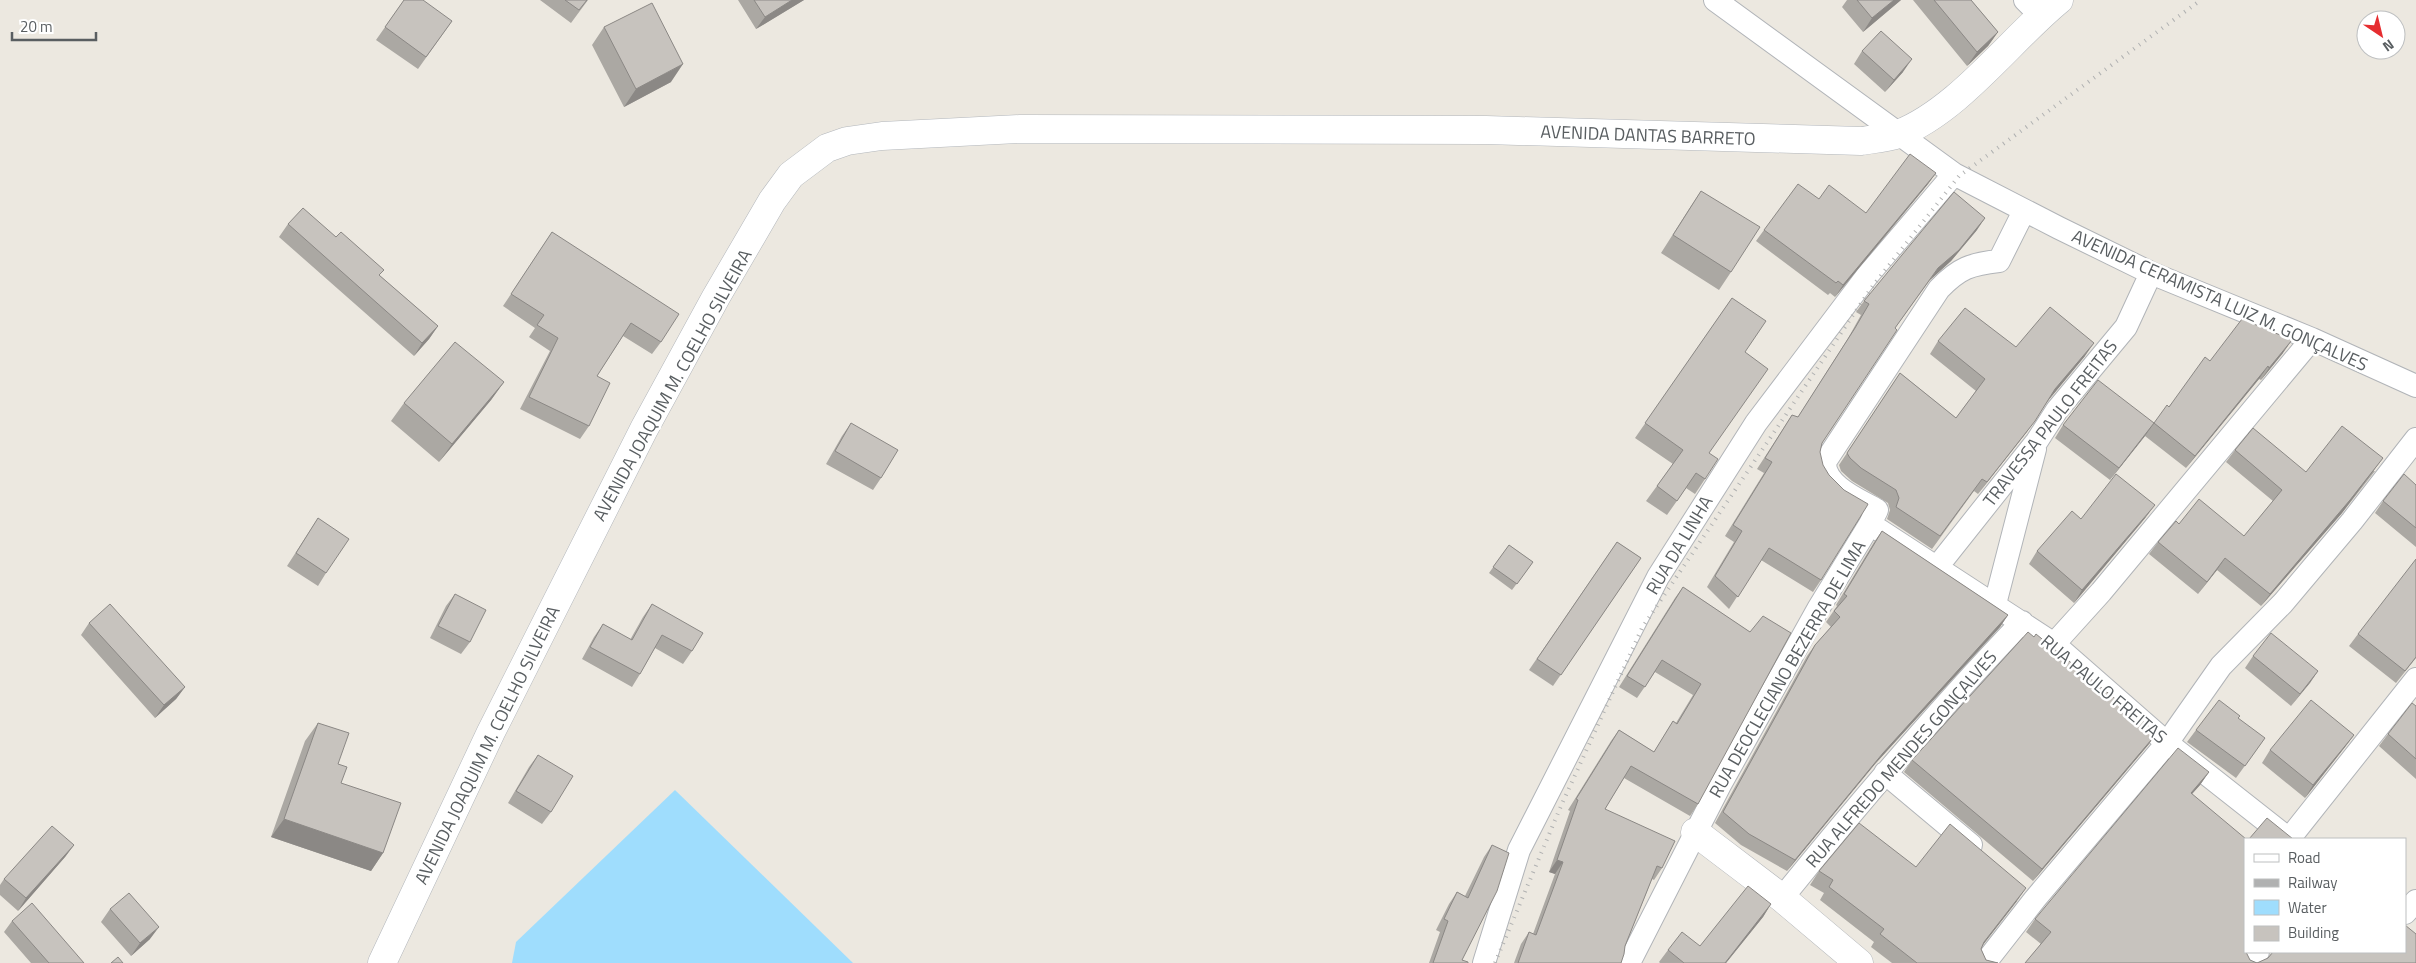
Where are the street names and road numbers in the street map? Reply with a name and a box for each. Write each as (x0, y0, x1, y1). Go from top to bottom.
street label: AVENIDA DANTAS BARRETO (1540, 118, 1756, 152)
street label: AVENIDA CERAMISTA LUIZ M. GONÇALVES (2068, 222, 2372, 378)
street label: AVENIDA JOAQUIM M. COELHO SILVEIRA (586, 244, 758, 526)
street label: TRAVESSA PAULO FREITAS (1976, 334, 2124, 512)
street label: RUA DA LINHA (1639, 490, 1719, 600)
street label: RUA DEOCLECIANO BEZERRA DE LIMA (1702, 535, 1872, 803)
street label: AVENIDA JOAQUIM M. COELHO SILVEIRA (408, 601, 567, 889)
street label: RUA PAULO FREITAS (2035, 628, 2173, 750)
street label: RUA ALFREDO MENDES GONÇALVES (1799, 644, 2003, 874)

